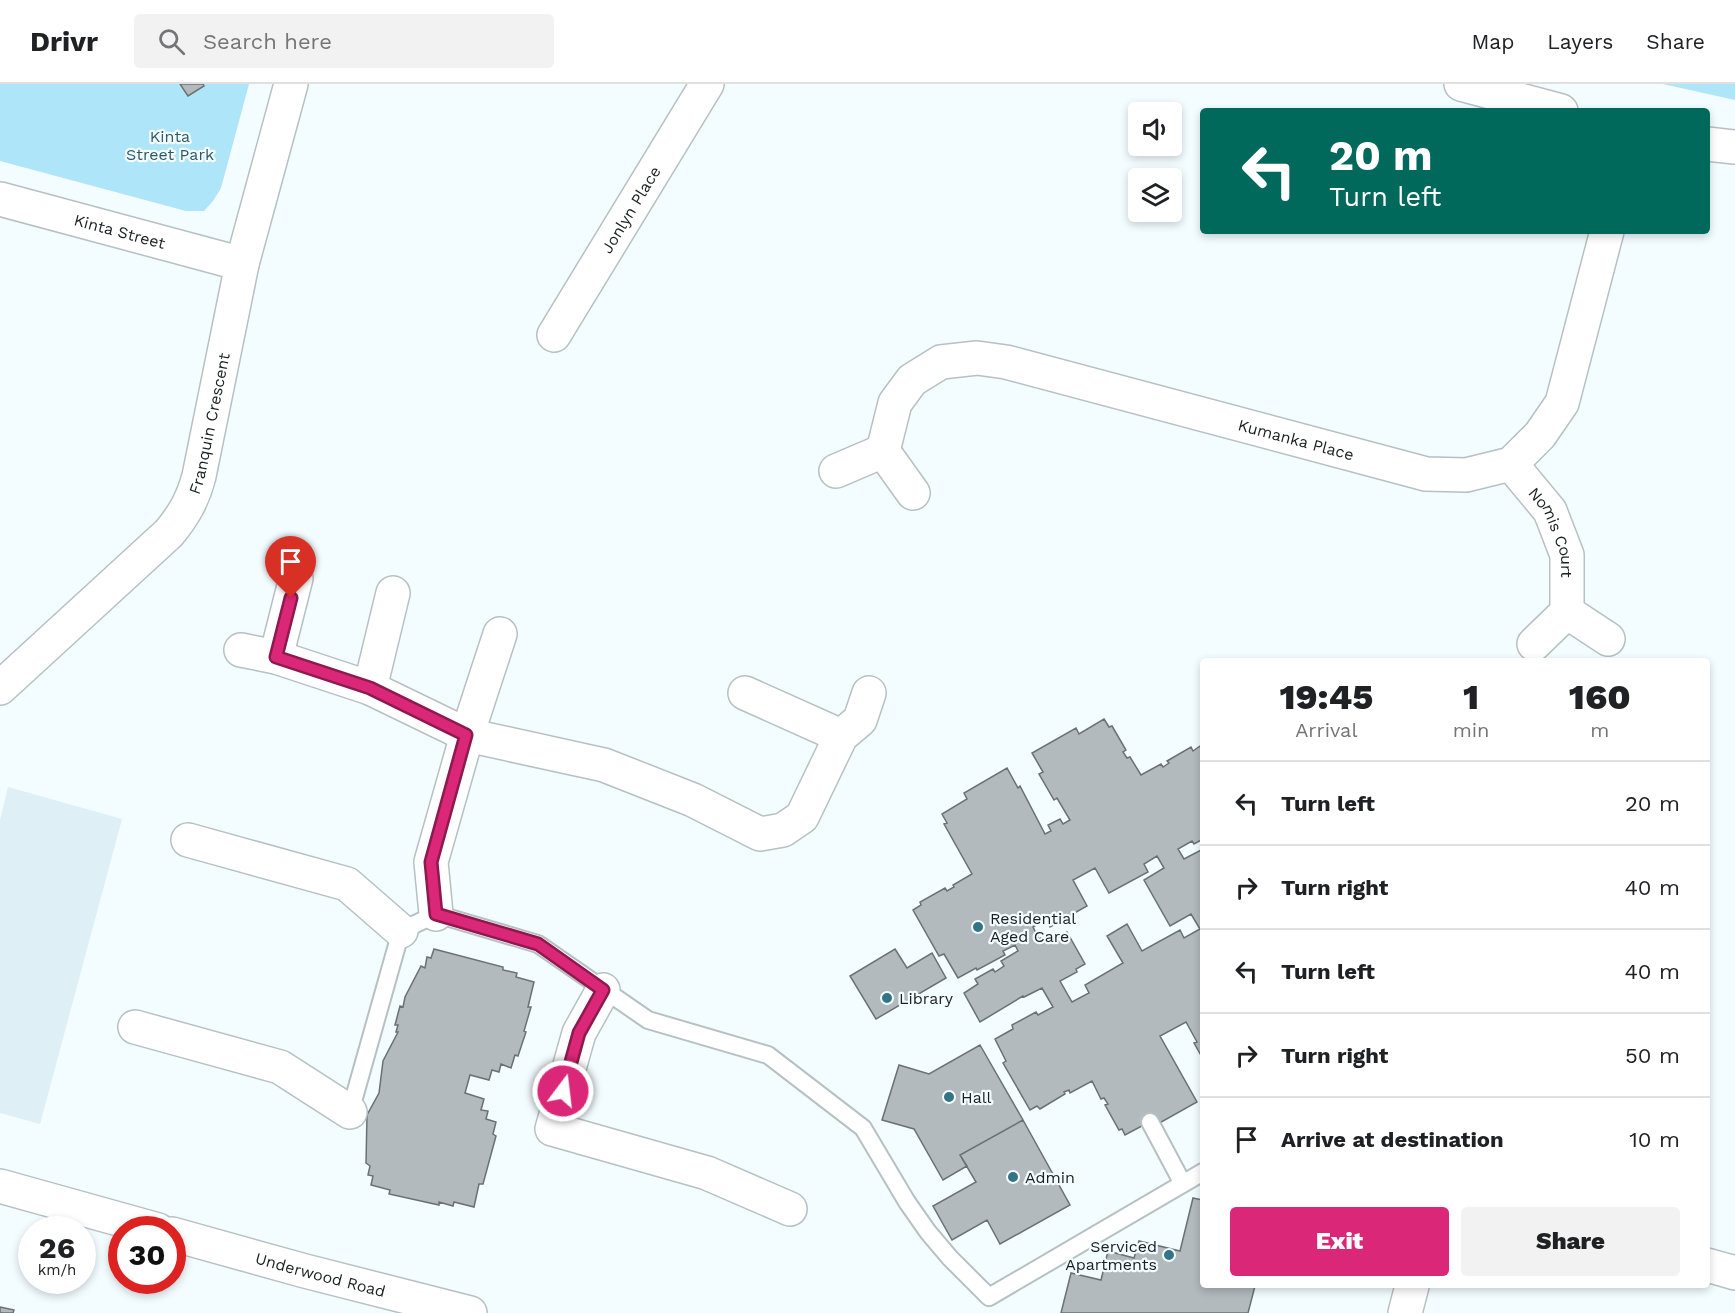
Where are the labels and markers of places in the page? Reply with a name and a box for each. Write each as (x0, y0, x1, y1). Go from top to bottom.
pin (265, 536, 316, 598)
place label: Residential Aged Care (990, 909, 1076, 946)
marker: Residential Aged Care (971, 920, 985, 934)
place label: Library (899, 989, 954, 1008)
marker: Library (880, 991, 894, 1005)
place label: Hall (961, 1088, 992, 1107)
marker: Hall (942, 1090, 956, 1104)
place label: Admin (1025, 1168, 1075, 1187)
marker: Admin (1006, 1170, 1020, 1184)
place label: Serviced Apartments (1065, 1237, 1157, 1274)
marker: Serviced Apartments (1162, 1248, 1176, 1262)

